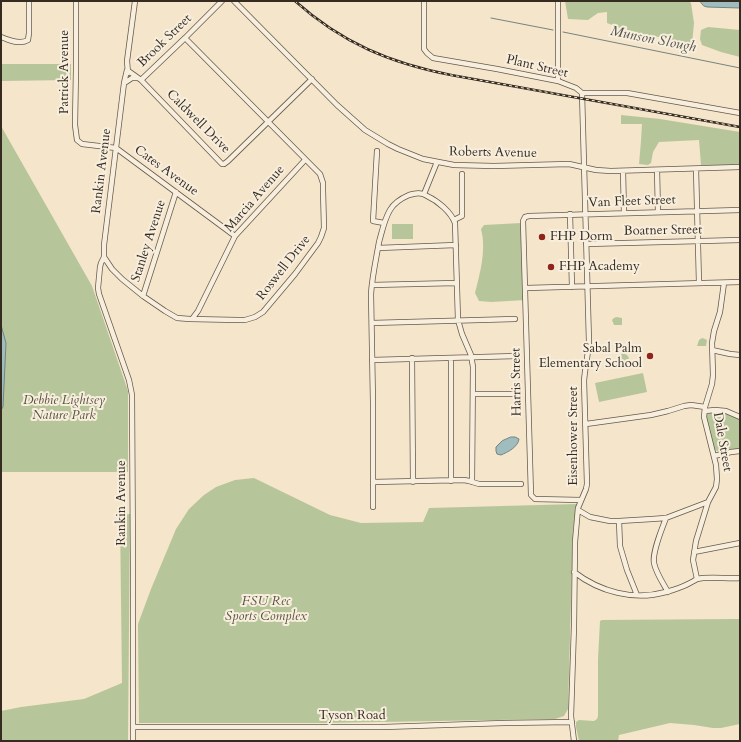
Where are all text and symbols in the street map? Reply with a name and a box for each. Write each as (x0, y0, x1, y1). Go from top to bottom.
street label: Brook Street (135, 11, 195, 71)
water label: Munson Slough (609, 23, 697, 57)
street label: Patrick Avenue (57, 30, 73, 114)
street label: Plant Street (505, 52, 569, 82)
street label: Caldwell Drive (163, 87, 233, 157)
street label: Rankin Avenue (89, 128, 115, 214)
street label: Cates Avenue (131, 142, 201, 200)
street label: Roberts Avenue (449, 144, 537, 162)
street label: Marcia Avenue (222, 162, 288, 236)
street label: Van Fleet Street (588, 193, 676, 211)
street label: Stanley Avenue (128, 198, 170, 284)
street label: Boatner Street (624, 223, 702, 239)
place label: FHP Dorm (550, 229, 613, 245)
street label: Roswell Drive (254, 232, 314, 304)
marker: FHP Dorm (537, 232, 547, 242)
place label: FHP Academy (559, 259, 640, 275)
marker: FHP Academy (546, 262, 556, 272)
place label: Sabal Palm Elementary School (539, 341, 642, 372)
street label: Harris Street (509, 347, 525, 417)
marker: Sabal Palm Elementary School (645, 351, 655, 361)
street label: Eisenhower Street (566, 386, 582, 486)
park label: Debbie Lightsey Nature Park (23, 393, 105, 424)
street label: Dale Street (709, 411, 735, 473)
street label: Rankin Avenue (114, 460, 130, 546)
park label: FSU Rec Sports Complex (225, 594, 307, 625)
street label: Tyson Road (318, 708, 386, 724)

